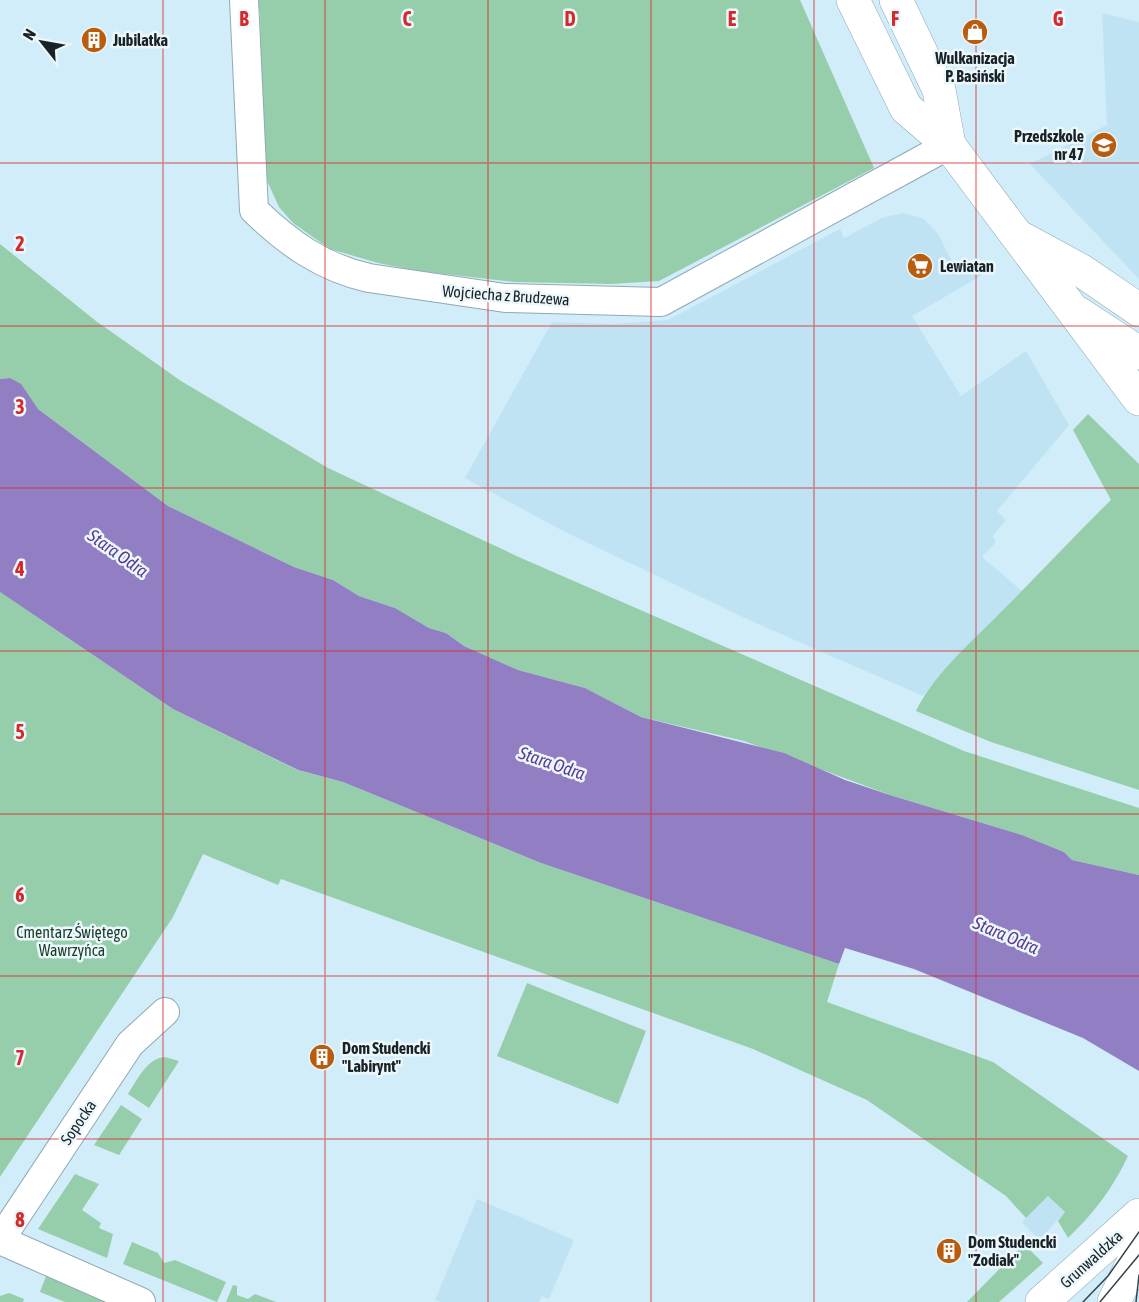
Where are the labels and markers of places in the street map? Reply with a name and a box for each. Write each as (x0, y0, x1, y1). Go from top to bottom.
shop icon: Wulkanizacja P. Basiński (960, 17, 990, 47)
building icon: Jubilatka (79, 25, 109, 55)
place label: Jubilatka (112, 31, 168, 49)
place label: Wulkanizacja P. Basiński (934, 49, 1015, 85)
place label: Przedszkole nr 47 (1014, 127, 1084, 163)
school or university icon: Przedszkole nr 47 (1089, 130, 1119, 160)
supermarket icon: Lewiatan (905, 251, 935, 281)
place label: Lewiatan (940, 257, 994, 275)
place label: Dom Studencki "Labirynt" (342, 1039, 431, 1075)
building icon: Dom Studencki "Labirynt" (307, 1042, 337, 1072)
place label: Dom Studencki "Zodiak" (968, 1233, 1057, 1269)
building icon: Dom Studencki "Zodiak" (934, 1236, 964, 1266)

